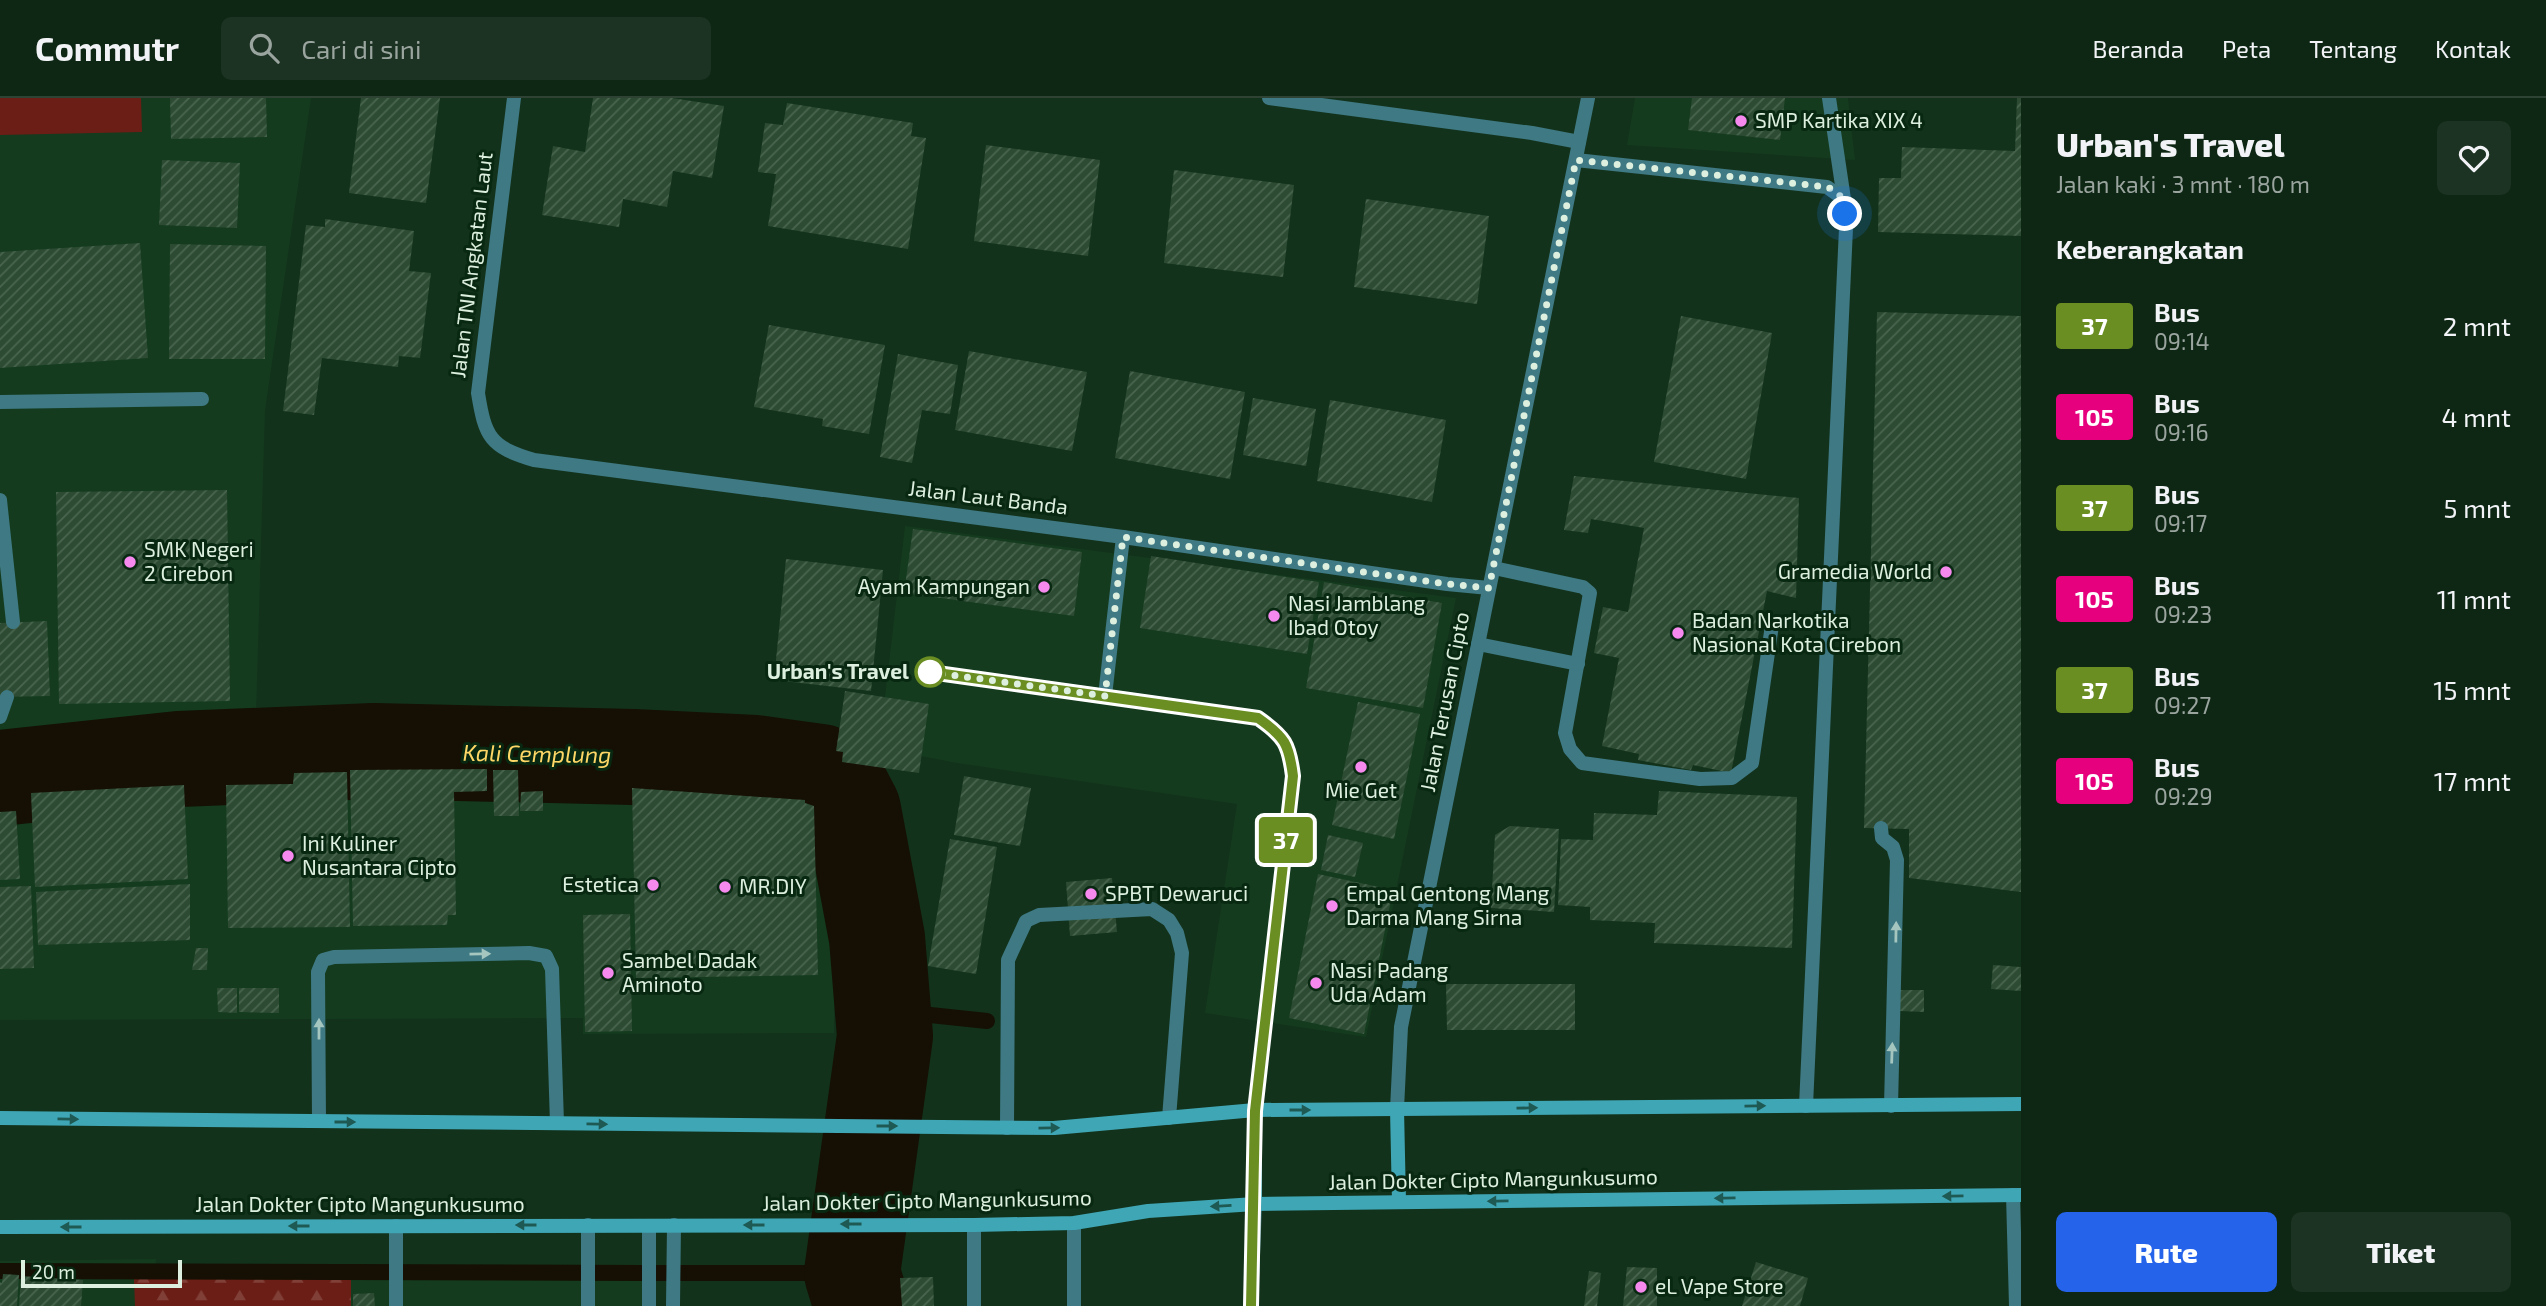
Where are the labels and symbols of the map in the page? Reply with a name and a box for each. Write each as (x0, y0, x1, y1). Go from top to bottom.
place label: SMP Kartika XIX 4 (1755, 107, 1923, 132)
marker: SMP Kartika XIX 4 (1733, 113, 1749, 129)
street label: Jalan TNI Angkatan Laut (444, 150, 497, 379)
your location (1827, 196, 1862, 231)
street label: Jalan Laut Banda (907, 474, 1069, 519)
place label: SMK Negeri 2 Cirebon (144, 536, 254, 585)
marker: SMK Negeri 2 Cirebon (122, 554, 138, 570)
place label: Gramedia World (1778, 558, 1932, 583)
marker: Gramedia World (1938, 564, 1954, 580)
place label: Ayam Kampungan (858, 573, 1030, 598)
marker: Ayam Kampungan (1036, 579, 1052, 595)
place label: Nasi Jamblang Ibad Otoy (1288, 590, 1425, 639)
place label: Badan Narkotika Nasional Kota Cirebon (1692, 607, 1901, 656)
marker: Nasi Jamblang Ibad Otoy (1266, 608, 1282, 624)
street label: Jalan Terusan Cipto (1414, 610, 1473, 794)
marker: Badan Narkotika Nasional Kota Cirebon (1670, 625, 1686, 641)
marker: Urban's Travel (915, 657, 945, 687)
place label: Urban's Travel (767, 658, 909, 683)
water label: Kali Cemplung (462, 738, 612, 768)
marker: Mie Get (1353, 759, 1369, 775)
place label: Mie Get (1325, 777, 1397, 802)
line badge: 37 (1254, 817, 1318, 863)
place label: Ini Kuliner Nusantara Cipto (302, 830, 457, 879)
marker: Ini Kuliner Nusantara Cipto (280, 848, 296, 864)
place label: Estetica (562, 871, 639, 896)
place label: MR.DIY (739, 873, 807, 898)
marker: Estetica (645, 877, 661, 893)
marker: MR.DIY (717, 879, 733, 895)
place label: SPBT Dewaruci (1105, 880, 1248, 905)
place label: Empal Gentong Mang Darma Mang Sirna (1346, 880, 1550, 929)
marker: SPBT Dewaruci (1083, 886, 1099, 902)
marker: Empal Gentong Mang Darma Mang Sirna (1324, 898, 1340, 914)
one-way arrow (1890, 920, 1901, 942)
place label: Sambel Dadak Aminoto (622, 947, 757, 996)
one-way arrow (470, 948, 492, 959)
place label: Nasi Padang Uda Adam (1330, 957, 1448, 1006)
marker: Sambel Dadak Aminoto (600, 965, 616, 981)
marker: Nasi Padang Uda Adam (1308, 975, 1324, 991)
one-way arrow (313, 1017, 325, 1039)
one-way arrow (1887, 1041, 1898, 1063)
one-way arrow (1744, 1100, 1766, 1112)
one-way arrow (1517, 1102, 1539, 1114)
one-way arrow (1289, 1104, 1311, 1116)
one-way arrow (57, 1113, 79, 1125)
one-way arrow (334, 1116, 356, 1127)
one-way arrow (586, 1118, 608, 1129)
one-way arrow (876, 1120, 898, 1132)
one-way arrow (1038, 1122, 1060, 1133)
street label: Jalan Dokter Cipto Mangunkusumo (1328, 1163, 1658, 1194)
street label: Jalan Dokter Cipto Mangunkusumo (762, 1184, 1092, 1215)
one-way arrow (1942, 1190, 1964, 1201)
street label: Jalan Dokter Cipto Mangunkusumo (195, 1191, 525, 1216)
one-way arrow (1714, 1193, 1736, 1204)
one-way arrow (1487, 1195, 1509, 1207)
one-way arrow (1210, 1201, 1232, 1212)
one-way arrow (840, 1218, 862, 1230)
one-way arrow (515, 1219, 537, 1231)
one-way arrow (743, 1219, 765, 1231)
one-way arrow (288, 1220, 310, 1232)
one-way arrow (60, 1221, 82, 1233)
scale bar (21, 1257, 182, 1289)
place label: eL Vape Store (1655, 1273, 1784, 1298)
marker: eL Vape Store (1633, 1279, 1649, 1295)

